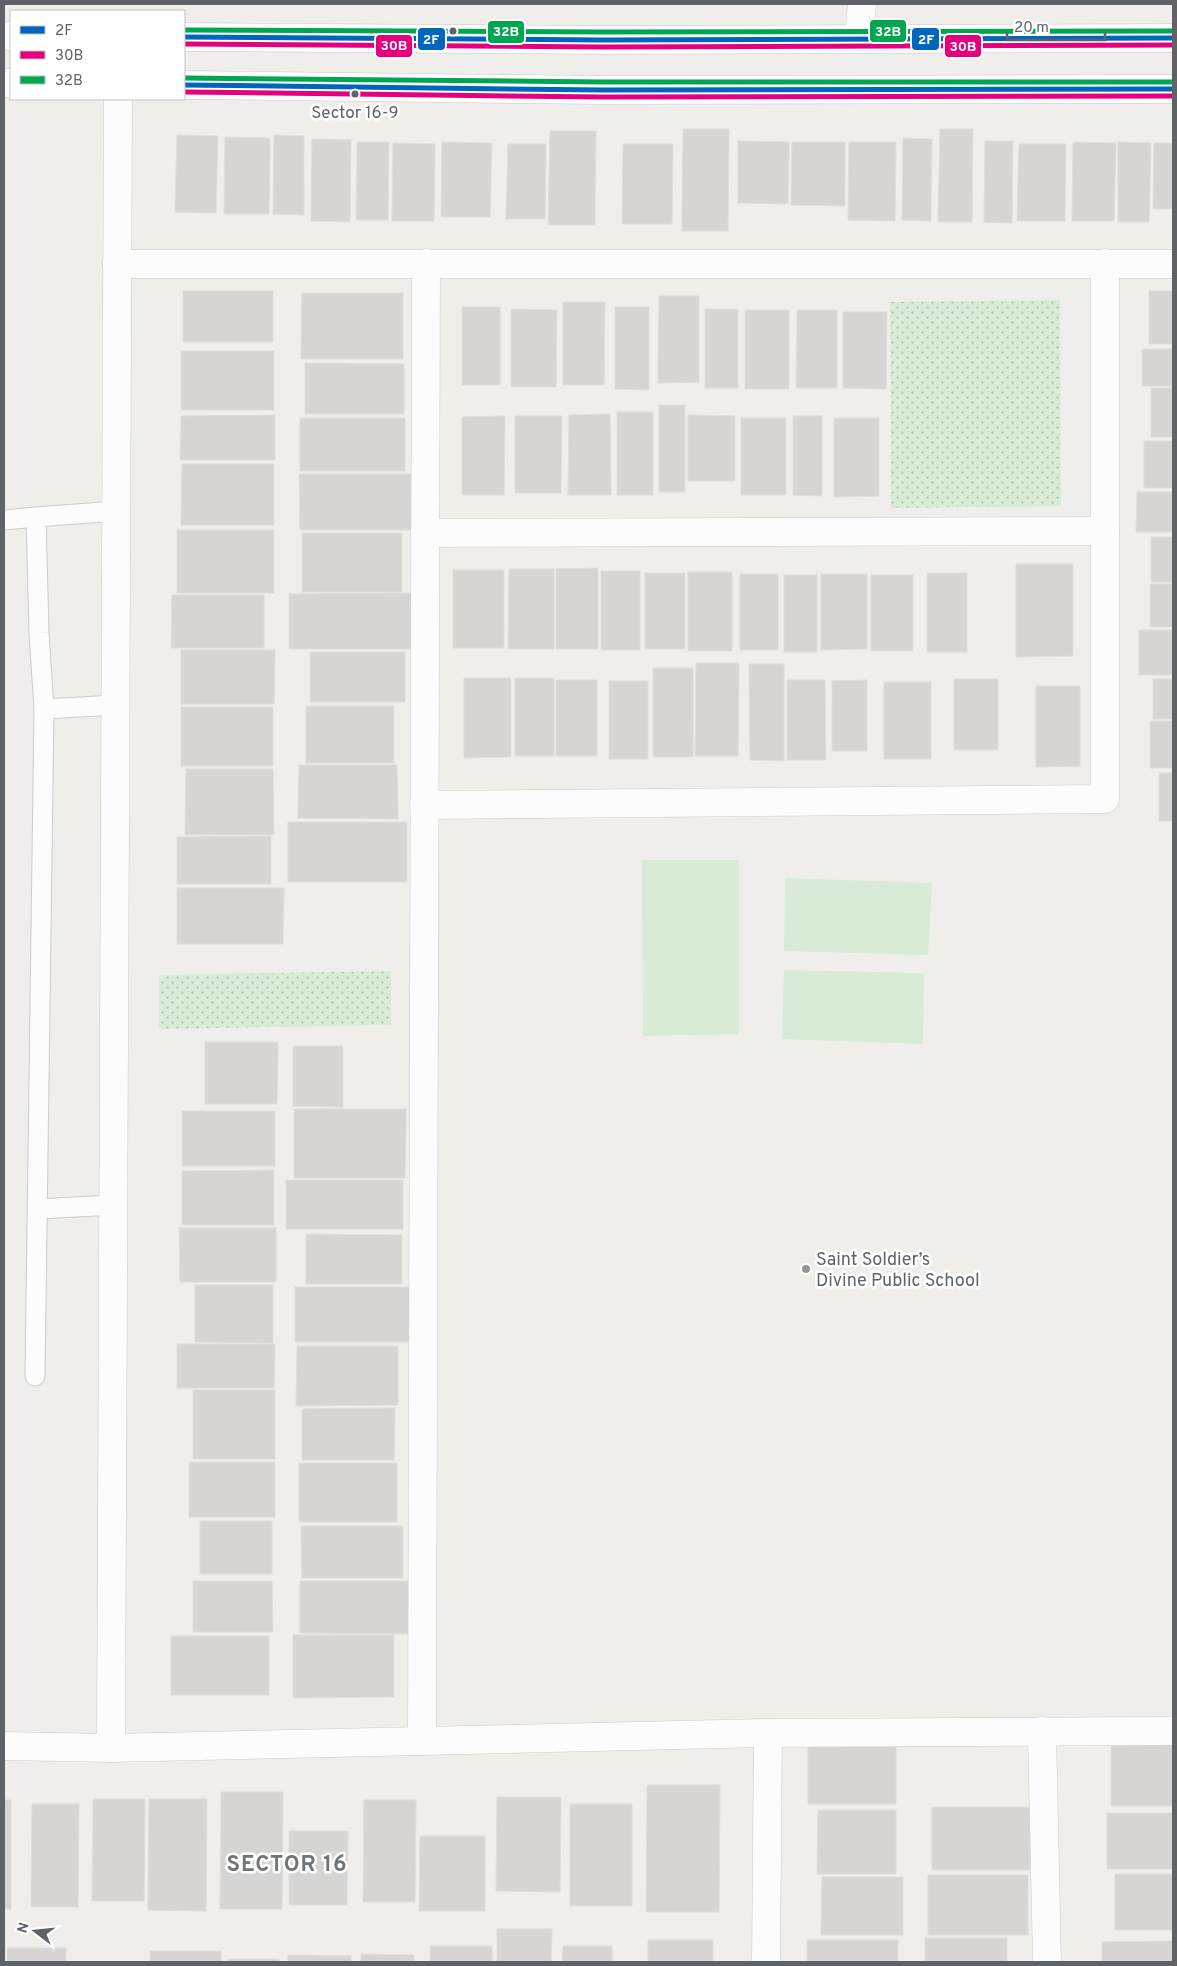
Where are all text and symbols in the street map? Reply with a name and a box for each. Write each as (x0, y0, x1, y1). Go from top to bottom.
legend (10, 10, 185, 100)
scale bar (1007, 10, 1104, 42)
line badge: 32B (869, 19, 907, 43)
text: 20 m (1014, 19, 1049, 38)
line badge: 32B (487, 20, 525, 44)
text: 2F (55, 22, 73, 41)
text: 32B (493, 24, 519, 41)
text: 32B (875, 24, 901, 41)
unlabelled marker (448, 26, 458, 36)
line badge: 2F (417, 27, 446, 51)
line badge: 2F (911, 27, 940, 51)
text: 2F (423, 32, 439, 49)
text: 2F (918, 32, 934, 49)
line badge: 30B (375, 34, 413, 58)
line badge: 30B (944, 34, 982, 58)
text: 30B (380, 38, 408, 55)
text: 30B (949, 39, 977, 56)
text: 30B (55, 47, 83, 66)
text: 32B (55, 72, 83, 91)
marker: Sector 16-9 (350, 89, 360, 99)
place label: Sector 16-9 (311, 103, 399, 125)
place label: Saint Soldier’s Divine Public School (816, 1249, 980, 1293)
marker: Saint Soldier’s Divine Public School (800, 1263, 812, 1275)
district label: SECTOR 16 (226, 1852, 348, 1879)
north arrow (10, 1906, 60, 1956)
text: N (14, 1921, 34, 1935)

